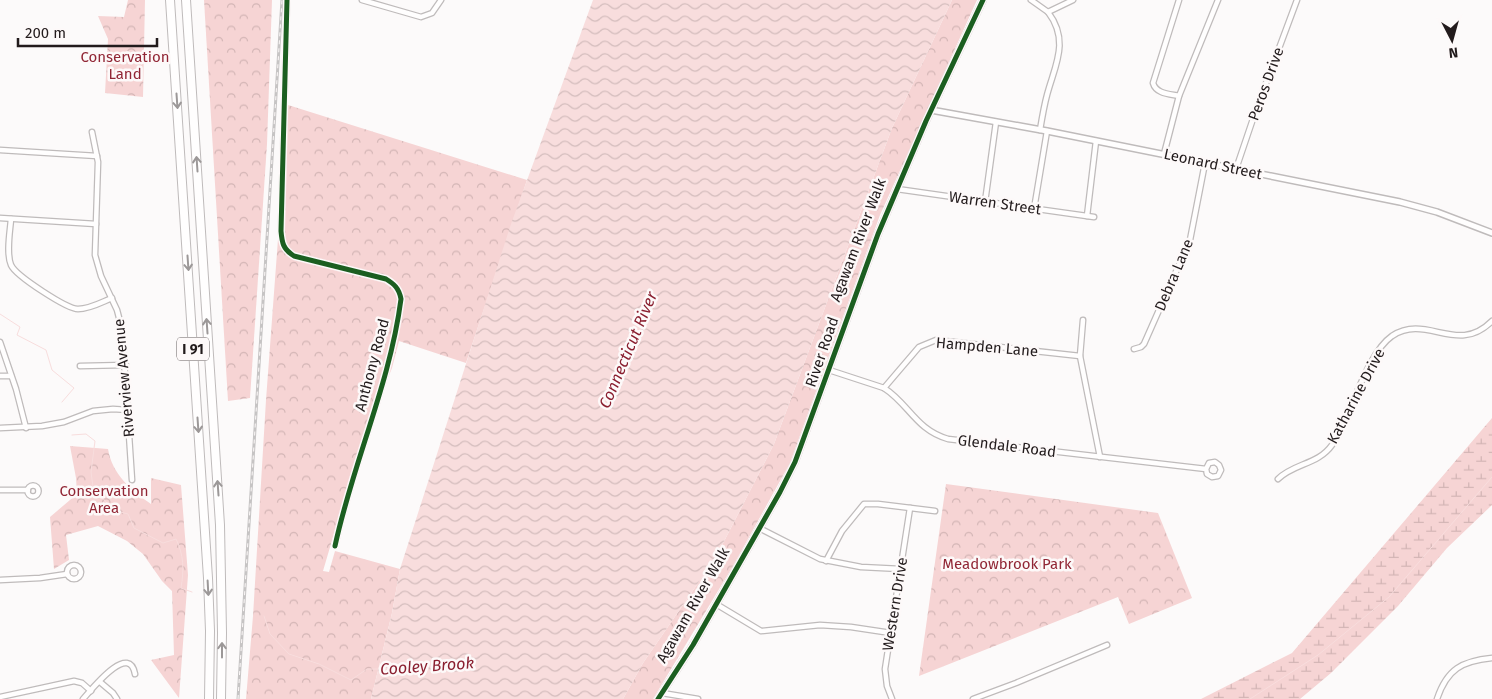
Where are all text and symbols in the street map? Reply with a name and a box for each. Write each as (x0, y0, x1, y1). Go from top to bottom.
scale bar (18, 15, 156, 47)
north arrow (1427, 15, 1477, 65)
text: 200 m (25, 24, 66, 42)
text: N (1448, 43, 1459, 61)
street label: Peros Drive (1244, 45, 1288, 123)
park label: Conservation Land (80, 48, 170, 83)
one-way arrow (172, 93, 182, 109)
street label: Leonard Street (1162, 145, 1264, 183)
one-way arrow (192, 156, 202, 172)
street label: Agawam River Walk (826, 176, 890, 304)
street label: Warren Street (948, 188, 1043, 218)
street label: Debra Lane (1151, 236, 1197, 314)
one-way arrow (183, 255, 192, 271)
water label: Connecticut River (595, 288, 661, 411)
street label: River Road (802, 314, 842, 390)
street label: Anthony Road (351, 317, 393, 413)
street label: Riverview Avenue (110, 318, 138, 438)
one-way arrow (203, 318, 212, 334)
street label: Hampden Lane (935, 334, 1039, 360)
road number: I 91 (177, 338, 209, 360)
street label: Katharine Drive (1323, 345, 1389, 447)
one-way arrow (193, 417, 203, 433)
street label: Glendale Road (957, 431, 1057, 461)
one-way arrow (213, 480, 222, 496)
park label: Conservation Area (59, 482, 149, 517)
street label: Agawam River Walk (653, 544, 734, 666)
park label: Meadowbrook Park (942, 555, 1072, 573)
street label: Western Drive (879, 556, 911, 652)
one-way arrow (204, 579, 213, 595)
one-way arrow (217, 643, 227, 659)
water label: Cooley Brook (379, 653, 475, 679)

